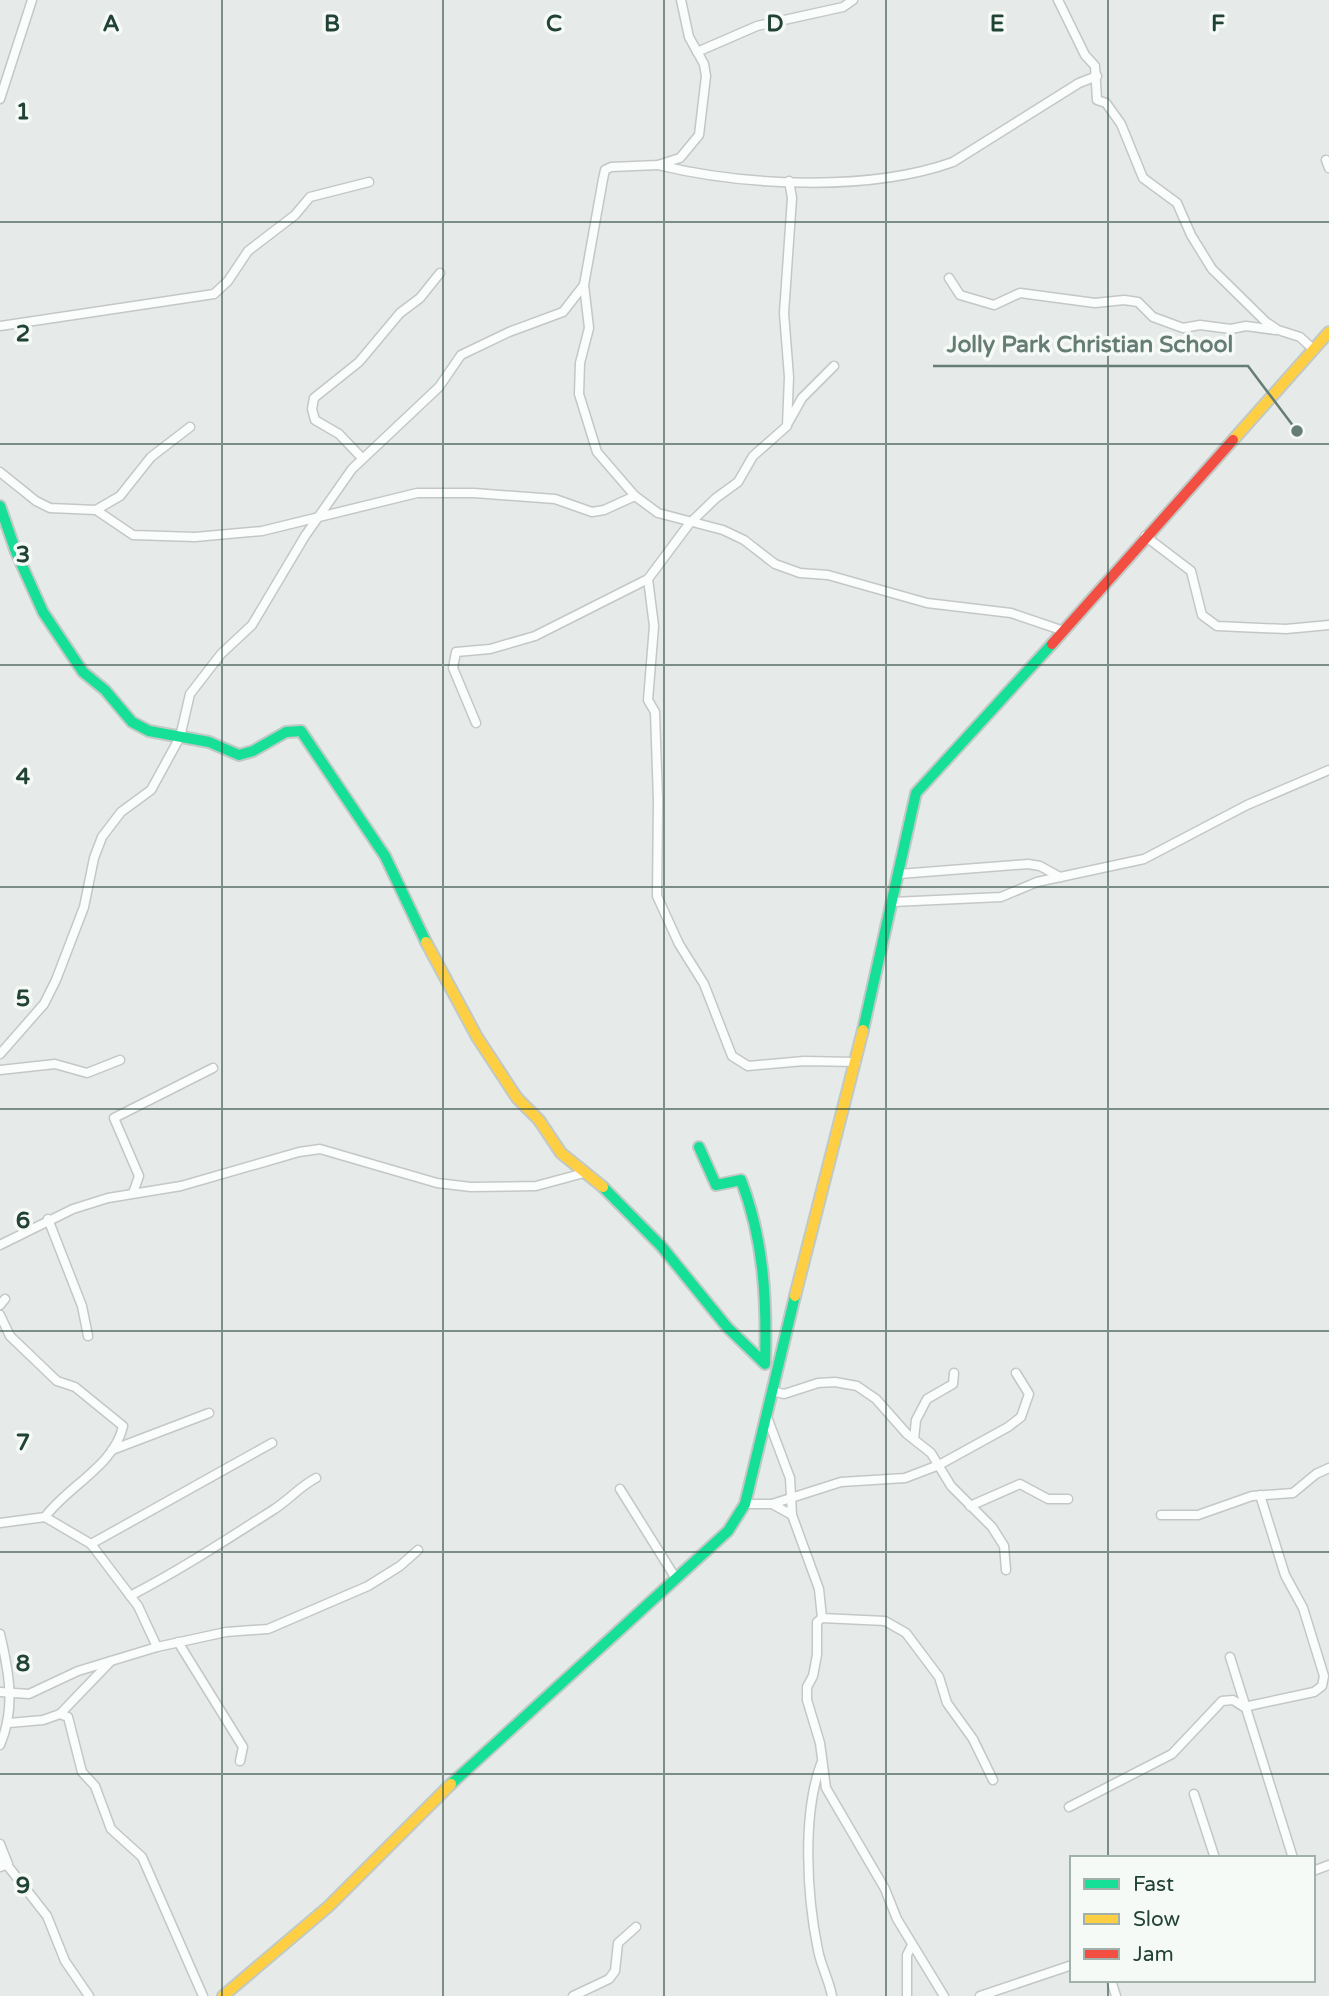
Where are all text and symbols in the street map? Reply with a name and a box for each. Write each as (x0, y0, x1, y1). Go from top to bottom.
text: A (102, 10, 120, 38)
text: B (324, 10, 340, 38)
text: C (546, 10, 562, 38)
text: D (766, 10, 784, 38)
text: E (990, 10, 1004, 38)
text: F (1211, 10, 1225, 38)
text: 1 (16, 98, 30, 126)
text: 2 (16, 320, 30, 348)
callout: Jolly Park Christian School (933, 322, 1248, 366)
text: Jolly Park Christian School (946, 331, 1233, 359)
text: 3 (16, 541, 30, 569)
text: 4 (16, 763, 31, 791)
text: 5 (16, 985, 30, 1013)
text: 6 (16, 1207, 30, 1235)
text: 7 (16, 1429, 30, 1457)
text: 8 (16, 1650, 30, 1678)
legend (1070, 1856, 1315, 1982)
text: 9 (16, 1872, 30, 1900)
text: Fast (1133, 1872, 1174, 1897)
text: Slow (1133, 1907, 1181, 1932)
text: Jam (1133, 1942, 1174, 1967)

